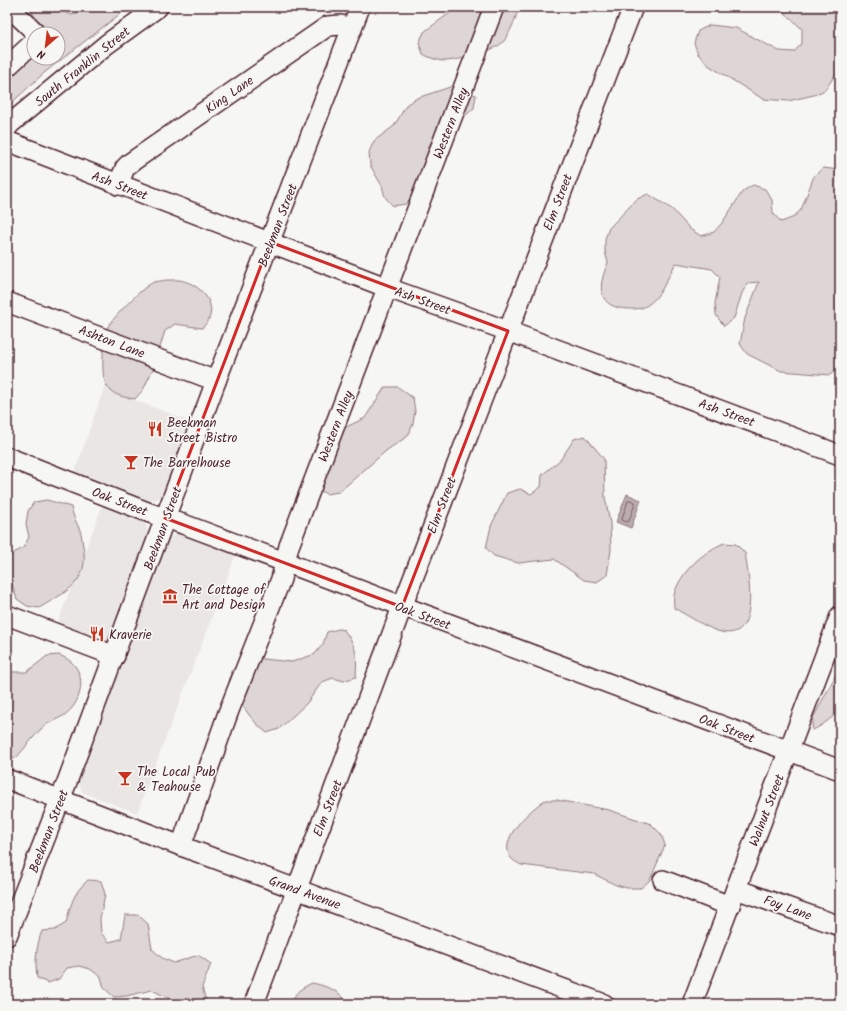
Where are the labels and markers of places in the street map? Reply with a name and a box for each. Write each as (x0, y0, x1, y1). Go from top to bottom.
place label: Beekman Street Bistro (167, 413, 237, 449)
restaurant icon: Beekman Street Bistro (146, 420, 164, 438)
bar icon: The Barrelhouse (122, 453, 140, 471)
place label: The Barrelhouse (143, 453, 231, 474)
place label: The Cottage of Art and Design (182, 580, 266, 616)
museum icon: The Cottage of Art and Design (161, 587, 179, 605)
restaurant icon: Kraverie (88, 625, 106, 643)
place label: Kraverie (109, 625, 152, 646)
place label: The Local Pub & Teahouse (137, 762, 216, 798)
bar icon: The Local Pub & Teahouse (116, 769, 134, 787)

